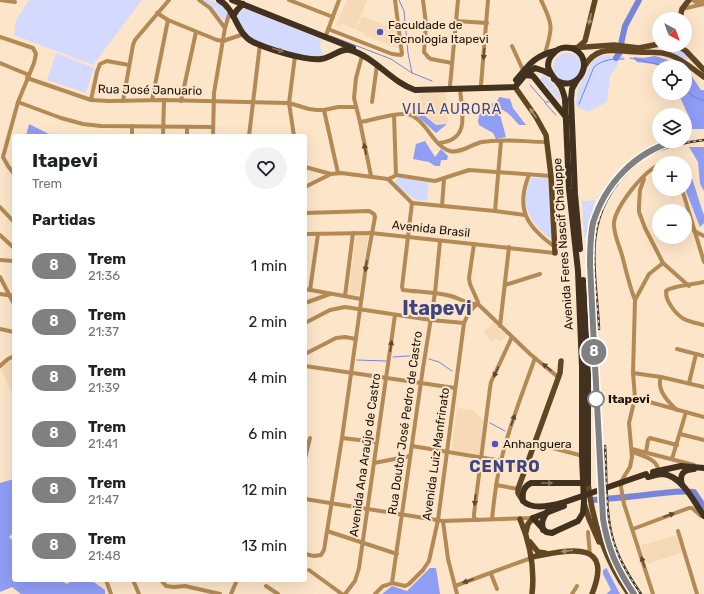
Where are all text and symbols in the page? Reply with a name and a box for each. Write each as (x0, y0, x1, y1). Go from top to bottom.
north arrow (652, 12, 692, 52)
map controls (652, 12, 692, 244)
one-way arrow (586, 13, 592, 25)
place label: Faculdade de Tecnologia Itapevi (388, 18, 489, 46)
marker: Faculdade de Tecnologia Itapevi (375, 27, 385, 37)
one-way arrow (272, 47, 284, 53)
one-way arrow (481, 48, 487, 60)
button: locate (652, 60, 692, 100)
street label: Rua José Januario (98, 82, 203, 98)
district label: VILA AURORA (402, 101, 502, 118)
one-way arrow (529, 108, 537, 119)
button: layers (652, 108, 692, 148)
one-way arrow (362, 143, 368, 155)
button: heart (245, 147, 287, 189)
text: Itapevi (32, 149, 98, 172)
button: + (652, 156, 692, 196)
street label: Avenida Feres Nascif Chaluppe (550, 157, 576, 331)
text: Trem (32, 176, 62, 191)
button: − (652, 204, 692, 244)
text: Partidas (32, 211, 96, 229)
street label: Avenida Brasil (391, 218, 471, 240)
text: Trem (88, 250, 126, 268)
text: 8 (49, 257, 59, 274)
text: 1 min (251, 257, 287, 275)
one-way arrow (363, 260, 369, 272)
text: 21:36 (88, 268, 120, 283)
district label: Itapevi (402, 296, 472, 320)
text: Trem (88, 306, 126, 324)
text: 8 (49, 313, 59, 330)
text: 2 min (248, 313, 287, 331)
text: 21:37 (88, 324, 119, 339)
street label: Rua Doutor José Pedro de Castro (385, 330, 425, 516)
line badge: 8 (581, 339, 607, 365)
one-way arrow (388, 340, 394, 352)
text: 8 (589, 343, 599, 360)
text: Trem (88, 362, 126, 380)
one-way arrow (541, 363, 552, 372)
one-way arrow (492, 367, 498, 379)
text: 8 (49, 369, 59, 386)
text: 4 min (248, 369, 287, 387)
street label: Avenida Ana Araújo de Castro (347, 372, 383, 538)
text: 21:39 (88, 380, 120, 395)
street label: Avenida Luiz Manfrinato (420, 386, 452, 521)
marker: Itapevi (587, 390, 605, 408)
place label: Itapevi (608, 392, 650, 406)
one-way arrow (510, 414, 516, 426)
text: Trem (88, 418, 126, 436)
text: 8 (49, 425, 59, 442)
text: 6 min (248, 425, 287, 443)
text: 21:41 (88, 436, 118, 451)
place label: Anhanguera (503, 437, 572, 451)
marker: Anhanguera (490, 439, 500, 449)
district label: CENTRO (469, 457, 541, 476)
text: Trem (88, 474, 126, 492)
one-way arrow (541, 480, 554, 486)
text: 8 (49, 481, 59, 498)
text: 12 min (242, 481, 287, 499)
text: 21:47 (88, 492, 119, 507)
one-way arrow (472, 494, 479, 506)
one-way arrow (663, 512, 675, 518)
text: Trem (88, 530, 126, 548)
text: 8 (49, 537, 59, 554)
text: 13 min (242, 537, 287, 555)
text: 21:48 (88, 548, 121, 563)
one-way arrow (561, 548, 573, 554)
one-way arrow (640, 555, 646, 567)
one-way arrow (462, 579, 474, 585)

